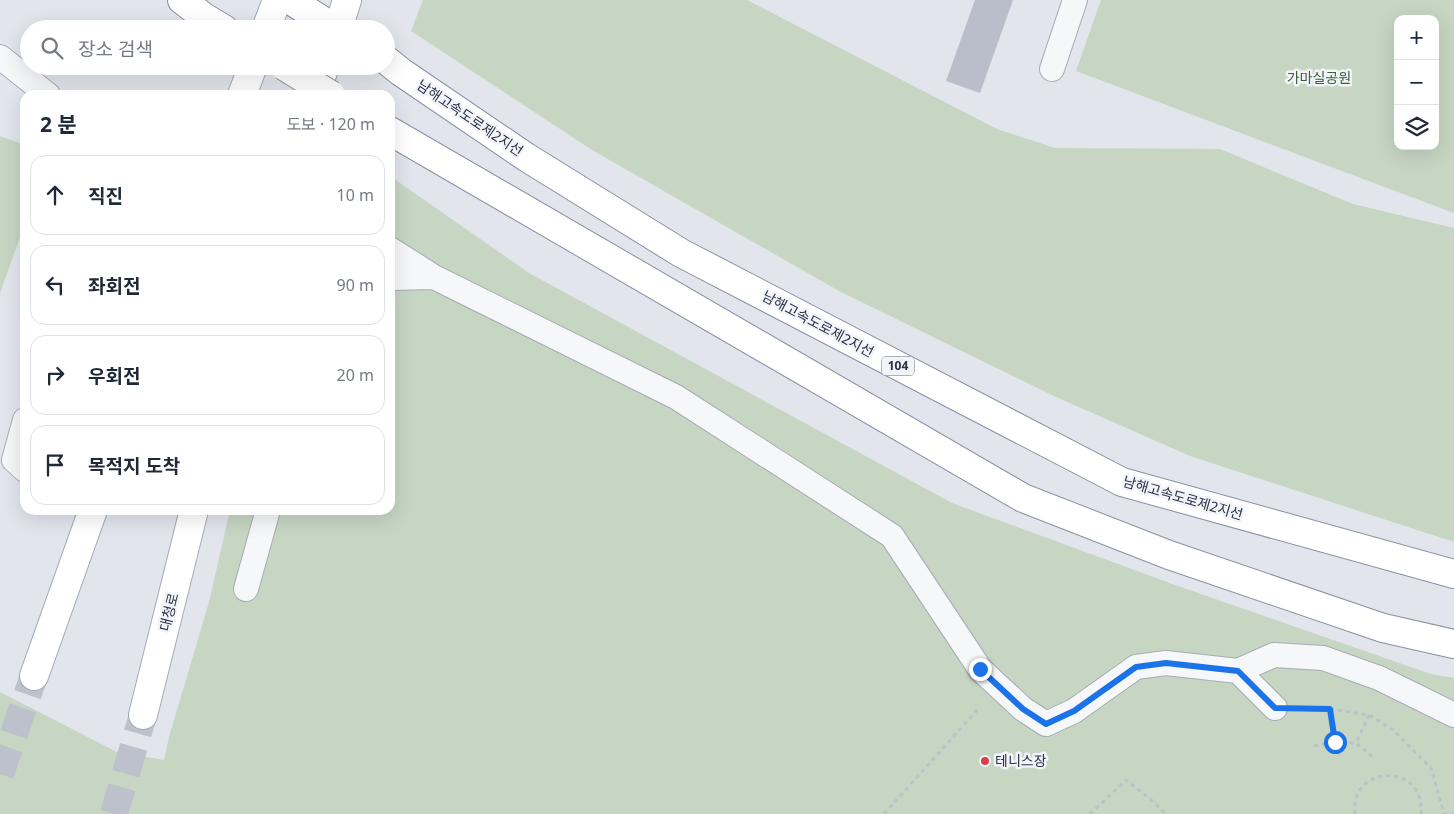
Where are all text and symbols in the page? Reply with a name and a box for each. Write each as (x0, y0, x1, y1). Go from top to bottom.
map controls (1394, 15, 1439, 150)
button: + (1394, 15, 1439, 60)
search box (20, 20, 395, 75)
icon: search (38, 34, 66, 62)
text: 장소 검색 (78, 36, 153, 62)
button: − (1394, 60, 1439, 105)
park label: 가마실공원 (1287, 68, 1351, 87)
street label: 남해고속도로제2지선 (414, 75, 527, 160)
button: layers (1394, 105, 1439, 150)
text: 2 분 (40, 110, 77, 138)
text: 도보 · 120 m (286, 113, 375, 135)
icon: ahead (41, 181, 69, 209)
text: 직진 (88, 183, 123, 209)
text: 10 m (337, 184, 374, 206)
icon: left (41, 271, 69, 299)
text: 좌회전 (88, 273, 140, 299)
text: 90 m (337, 274, 374, 296)
street label: 남해고속도로제2지선 (759, 286, 877, 361)
road number: 104 (882, 356, 914, 376)
icon: right (41, 361, 69, 389)
text: 우회전 (88, 363, 140, 389)
text: 20 m (337, 364, 374, 386)
icon: arrive (41, 451, 69, 479)
text: 목적지 도착 (88, 453, 180, 479)
street label: 남해고속도로제2지선 (1121, 471, 1245, 524)
street label: 대청로 (155, 591, 182, 633)
route end (969, 658, 992, 681)
route start (1324, 731, 1347, 754)
place label: 테니스장 (995, 751, 1047, 770)
marker: 테니스장 (979, 755, 991, 767)

